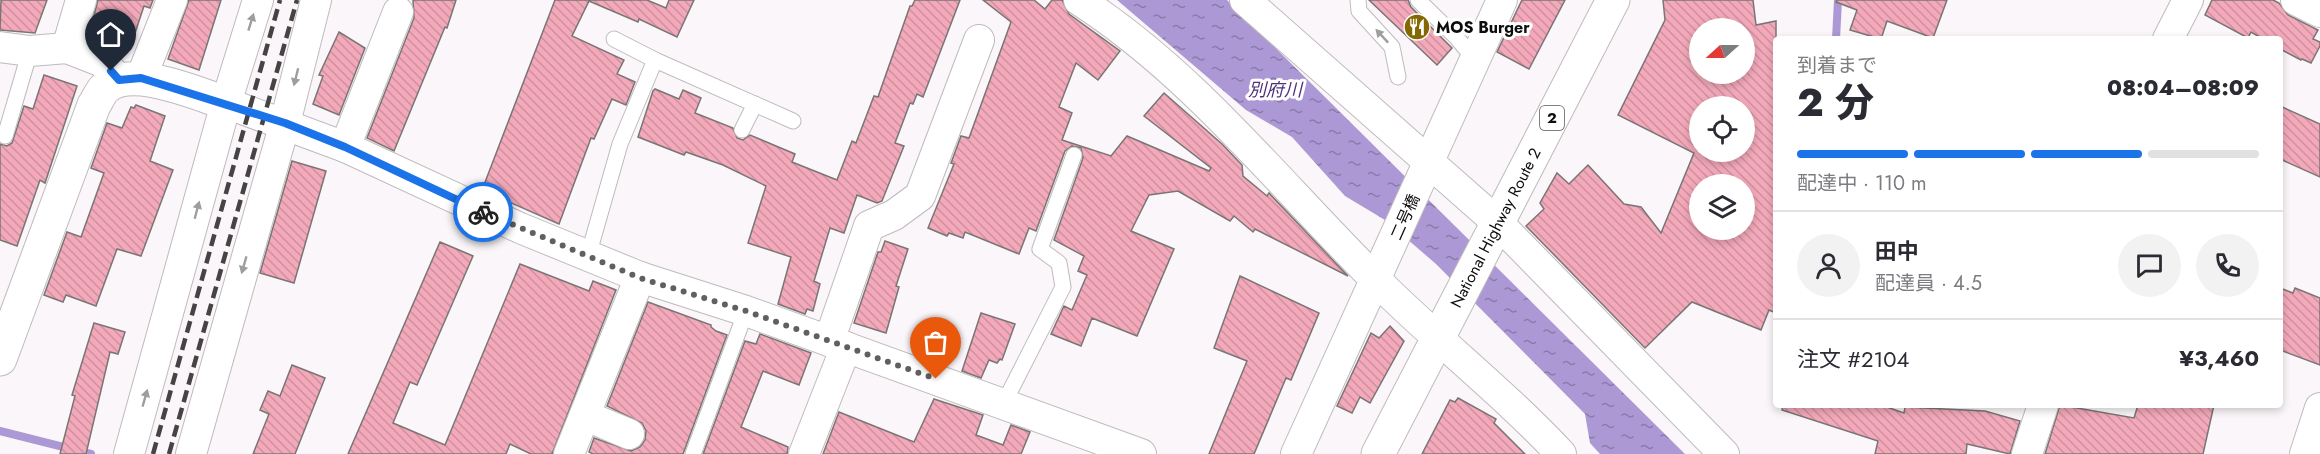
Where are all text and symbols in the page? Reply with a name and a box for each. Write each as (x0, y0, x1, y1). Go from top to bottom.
pin (85, 9, 136, 71)
restaurant icon: MOS Burger (1402, 12, 1432, 42)
one-way arrow (247, 13, 256, 31)
place label: MOS Burger (1436, 16, 1530, 39)
icon: home (94, 18, 127, 51)
north arrow (1689, 18, 1755, 84)
map controls (1689, 18, 1755, 240)
one-way arrow (1376, 29, 1389, 44)
text: 到着まで (1797, 51, 1877, 80)
one-way arrow (291, 68, 301, 86)
text: 08:04–08:09 (2107, 71, 2259, 103)
text: 2 分 (1797, 74, 1874, 131)
water label: 別府川 (1248, 77, 1304, 103)
button: locate (1689, 96, 1755, 162)
road number: 2 (1540, 106, 1564, 130)
street label: National Highway Route 2 (1444, 144, 1546, 311)
text: 配達中 · 110 m (1797, 169, 1927, 198)
button: layers (1689, 174, 1755, 240)
courier (453, 182, 513, 242)
street label: 二号橋 (1385, 190, 1425, 244)
icon: bike (467, 196, 500, 229)
one-way arrow (193, 201, 202, 219)
button: person (1797, 234, 1860, 297)
button: chat (2118, 234, 2181, 297)
button: phone (2196, 234, 2259, 297)
text: 田中 (1875, 235, 1919, 267)
one-way arrow (239, 256, 249, 274)
text: 配達員 · 4.5 (1875, 269, 1982, 298)
pin (910, 317, 961, 379)
icon: bag (919, 326, 952, 359)
text: ¥3,460 (2179, 342, 2259, 374)
text: 注文 #2104 (1797, 343, 1909, 375)
one-way arrow (141, 389, 150, 407)

